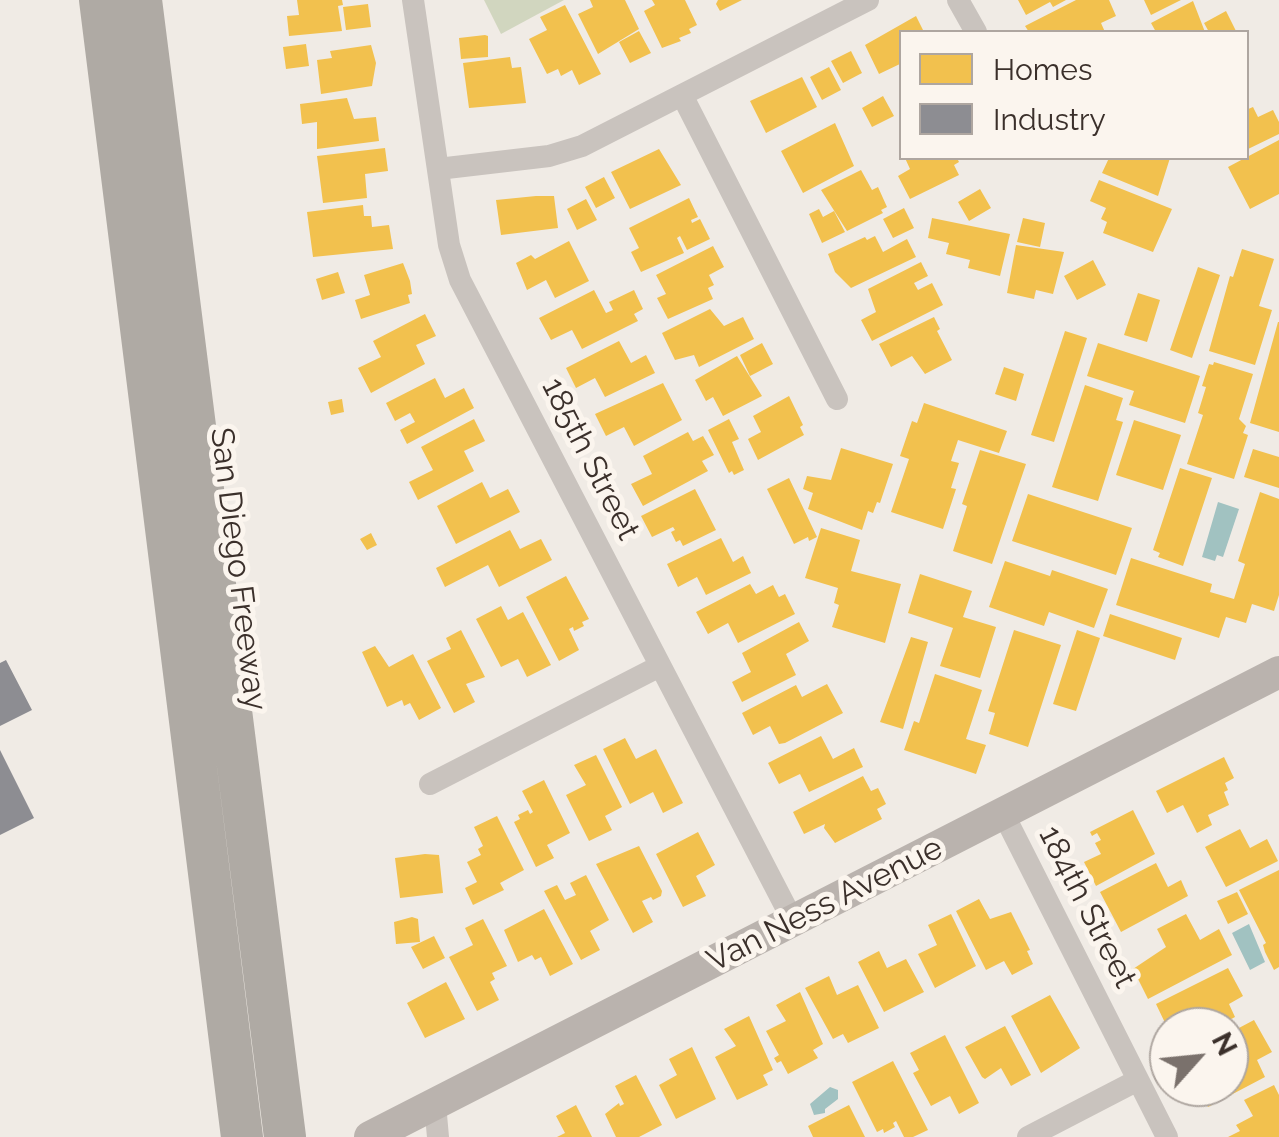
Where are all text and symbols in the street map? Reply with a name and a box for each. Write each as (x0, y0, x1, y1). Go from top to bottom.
legend (899, 30, 1249, 160)
text: Homes (993, 52, 1092, 87)
text: Industry (993, 102, 1106, 137)
street label: 185th Street (533, 372, 647, 546)
street label: San Diego Freeway (202, 425, 274, 713)
street label: 184th Street (1030, 820, 1144, 994)
street label: Van Ness Avenue (701, 829, 949, 981)
north arrow (1149, 1007, 1249, 1107)
text: N (1205, 1027, 1244, 1061)

